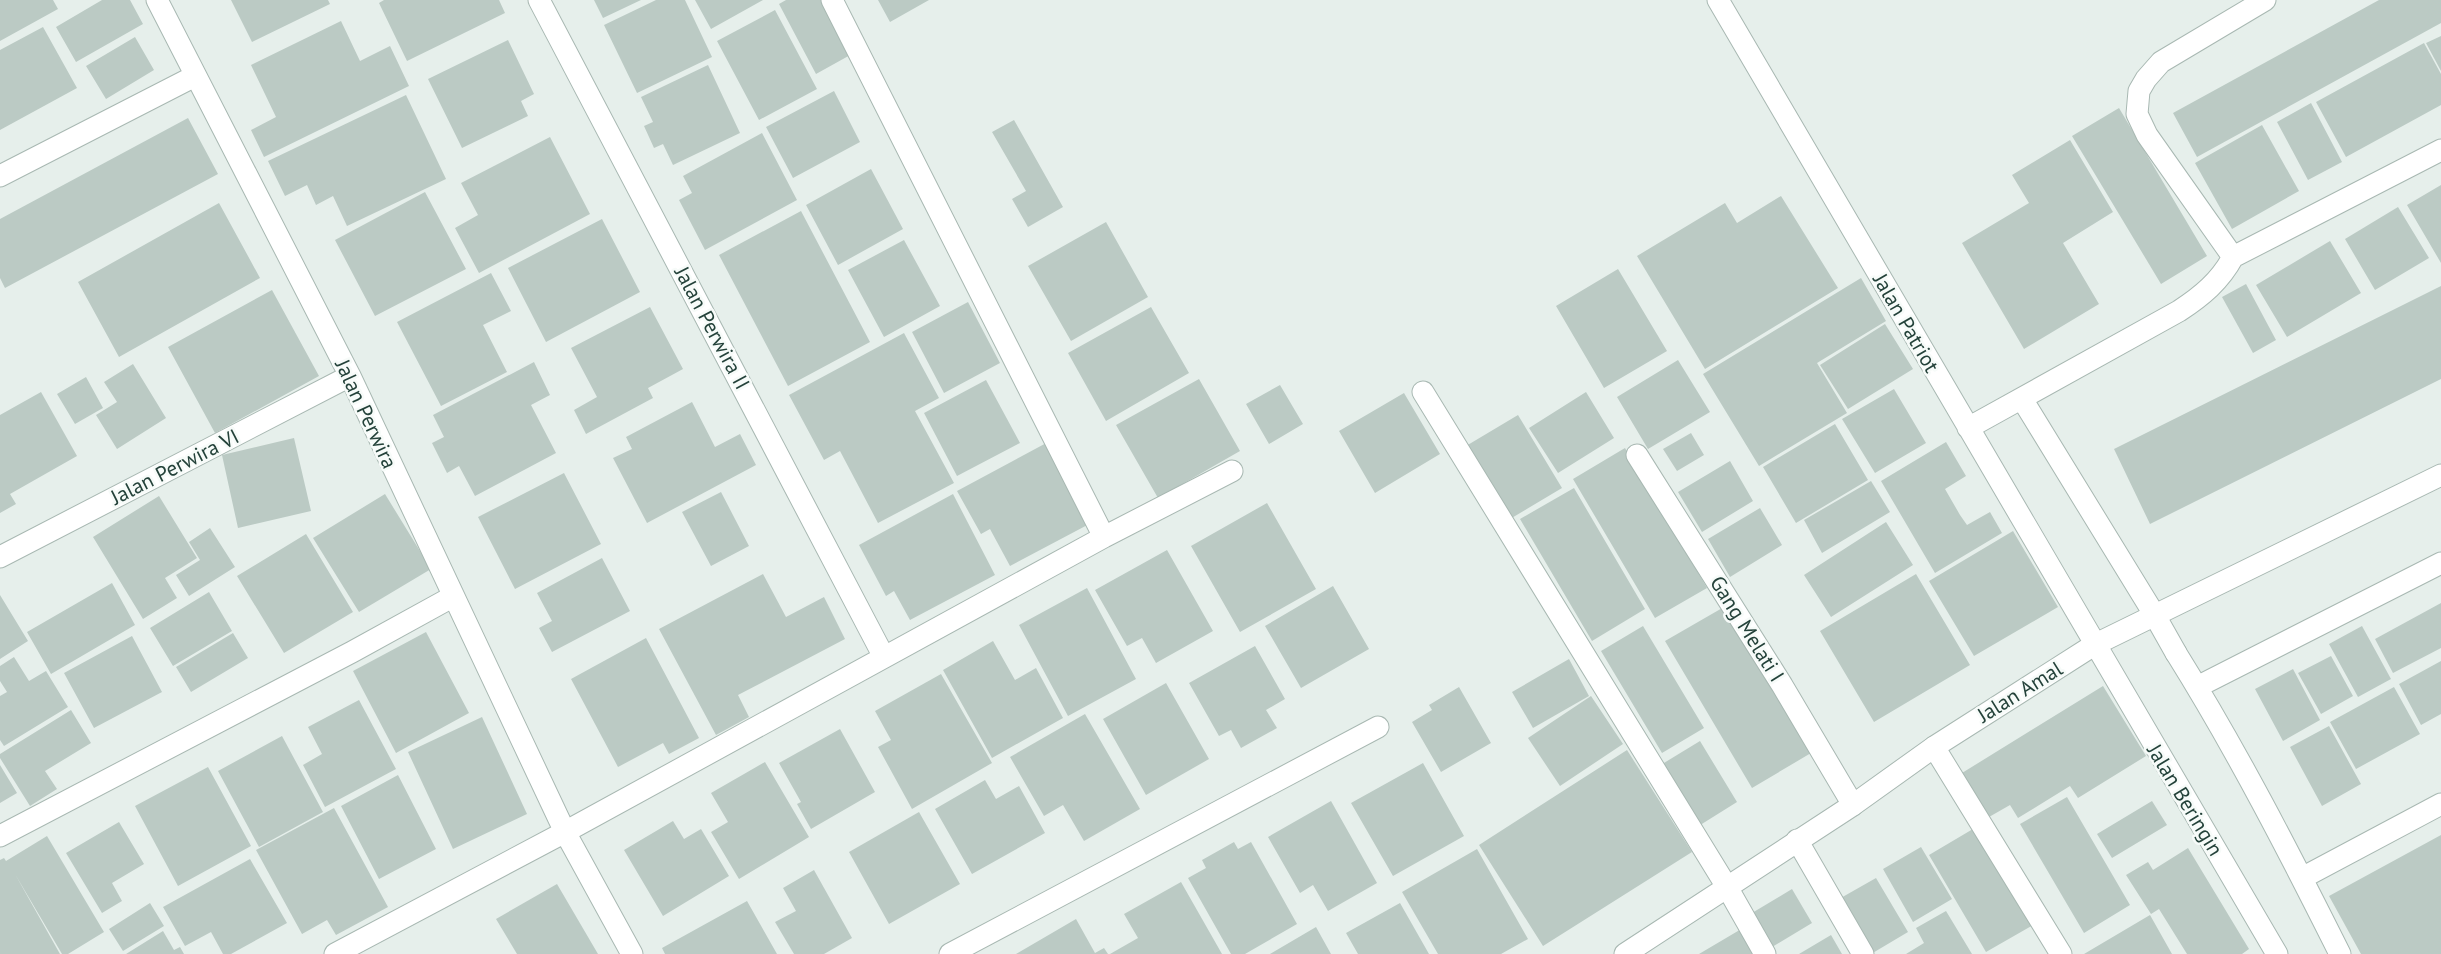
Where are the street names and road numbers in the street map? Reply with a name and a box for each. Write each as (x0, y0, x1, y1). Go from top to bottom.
street label: Jalan Perwira II (668, 261, 756, 394)
street label: Jalan Patriot (1867, 268, 1946, 377)
street label: Jalan Perwira (329, 354, 404, 473)
street label: Jalan Perwira VI (105, 423, 244, 511)
street label: Gang Melati I (1704, 571, 1791, 687)
street label: Jalan Amal (1971, 655, 2067, 729)
street label: Jalan Beringin (2141, 738, 2229, 861)

